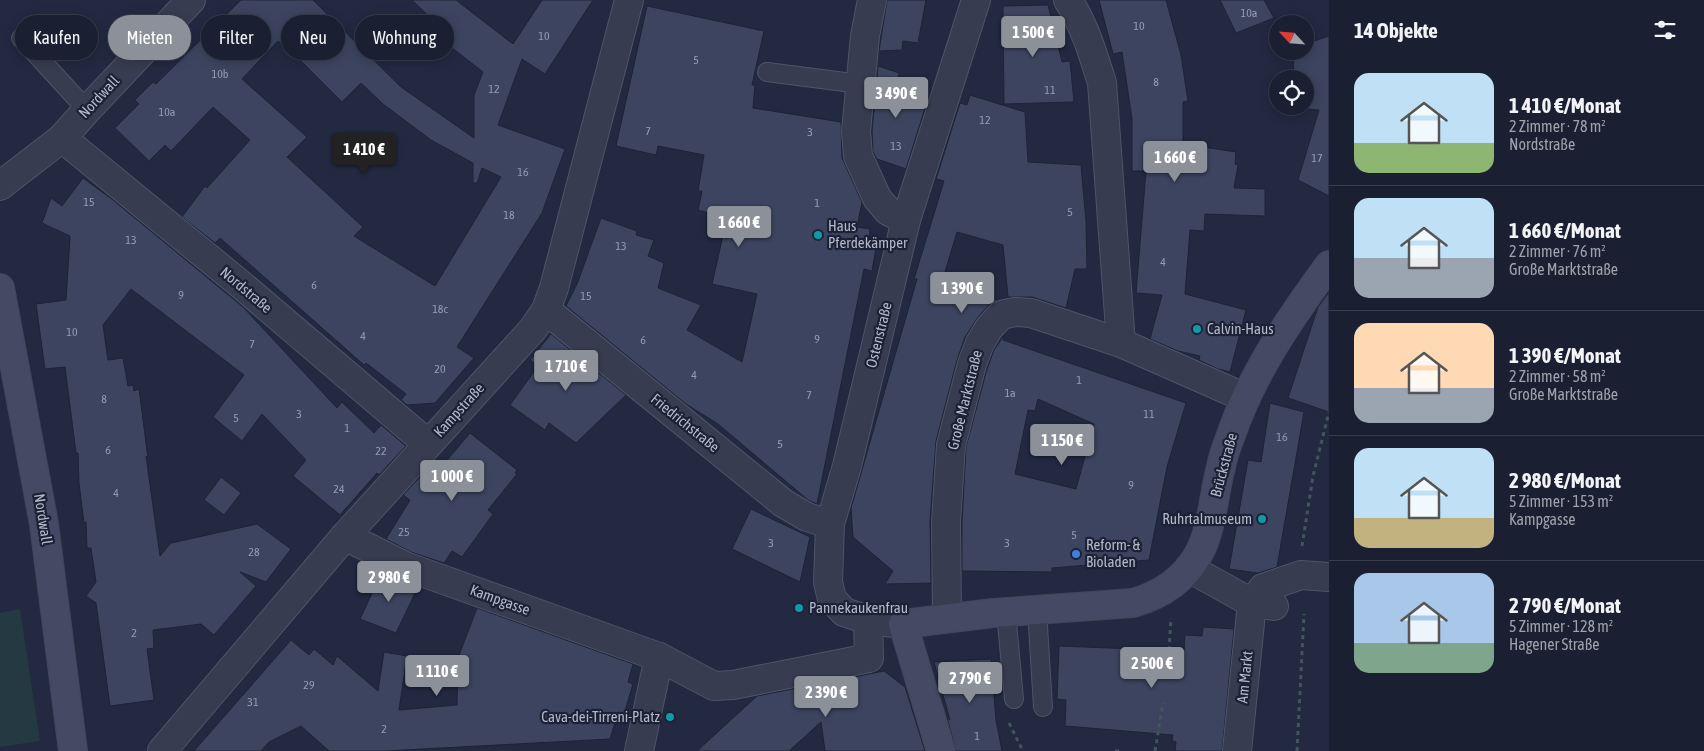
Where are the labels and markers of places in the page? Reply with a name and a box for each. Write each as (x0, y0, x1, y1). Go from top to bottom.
pin: 1 500 € (987, 15, 1079, 58)
pin: 3 490 € (850, 76, 942, 119)
pin: 1 410 € (318, 132, 410, 175)
pin: 1 660 € (1129, 140, 1221, 183)
pin: 1 660 € (693, 206, 785, 248)
place label: Haus Pferdekämper (828, 217, 908, 251)
marker: Haus Pferdekämper (812, 229, 824, 241)
pin: 1 390 € (916, 272, 1008, 314)
place label: Calvin-Haus (1207, 320, 1273, 337)
marker: Calvin-Haus (1191, 323, 1203, 335)
pin: 1 710 € (520, 350, 612, 392)
pin: 1 150 € (1016, 424, 1108, 466)
pin: 1 000 € (406, 460, 498, 502)
place label: Ruhrtalmuseum (1162, 510, 1252, 527)
marker: Ruhrtalmuseum (1256, 513, 1268, 525)
place label: Reform- & Bioladen (1086, 536, 1141, 570)
marker: Reform- & Bioladen (1070, 548, 1082, 560)
pin: 2 980 € (343, 560, 435, 603)
place label: Pannekaukenfrau (809, 599, 908, 616)
marker: Pannekaukenfrau (793, 602, 805, 614)
pin: 2 500 € (1106, 646, 1198, 689)
pin: 1 110 € (391, 654, 483, 697)
pin: 2 790 € (924, 662, 1016, 704)
pin: 2 390 € (780, 676, 872, 718)
place label: Cava-dei-Tirreni-Platz (541, 708, 661, 725)
marker: Cava-dei-Tirreni-Platz (664, 711, 676, 723)

